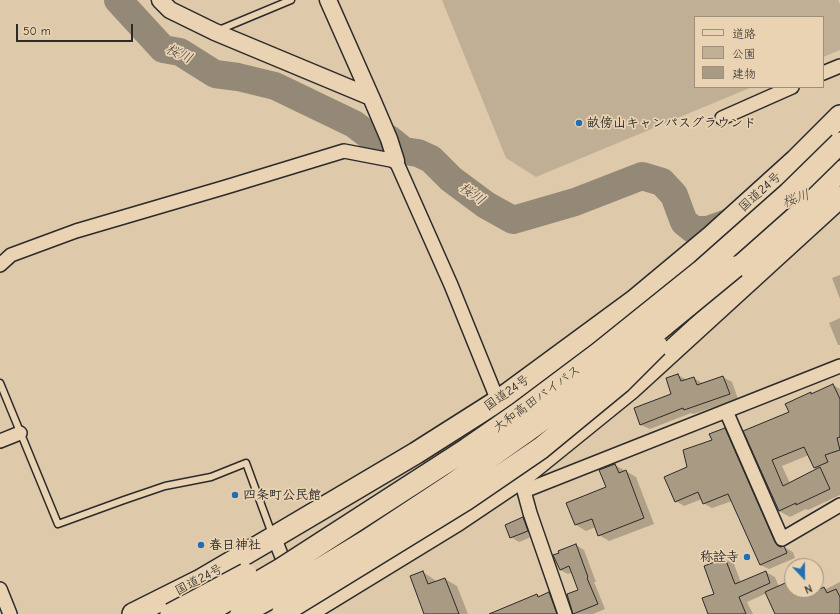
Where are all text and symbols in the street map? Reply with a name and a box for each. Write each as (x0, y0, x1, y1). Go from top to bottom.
scale bar (18, 16, 135, 42)
legend (694, 16, 824, 88)
text: 50 m (23, 24, 51, 38)
text: 道路 (732, 27, 756, 41)
water label: 桜川 (163, 40, 195, 68)
text: 公園 (732, 47, 756, 61)
text: 建物 (732, 67, 756, 81)
place label: 畝傍山キャンパスグラウンド (587, 115, 756, 131)
marker: 畝傍山キャンパスグラウンド (574, 118, 584, 128)
street label: 国道24号 (735, 169, 785, 215)
water label: 桜川 (456, 179, 488, 209)
water label: 桜川 (780, 186, 812, 212)
street label: 大和高田バイパス (490, 362, 584, 436)
street label: 国道24号 (481, 372, 533, 414)
place label: 四条町公民館 (243, 487, 321, 503)
marker: 四条町公民館 (230, 490, 240, 500)
place label: 春日神社 (209, 537, 261, 553)
marker: 春日神社 (196, 540, 206, 550)
place label: 称詮寺 (700, 549, 739, 565)
marker: 称詮寺 (742, 552, 752, 562)
north arrow (784, 558, 824, 598)
street label: 国道24号 (172, 561, 226, 599)
text: N (803, 581, 814, 596)

